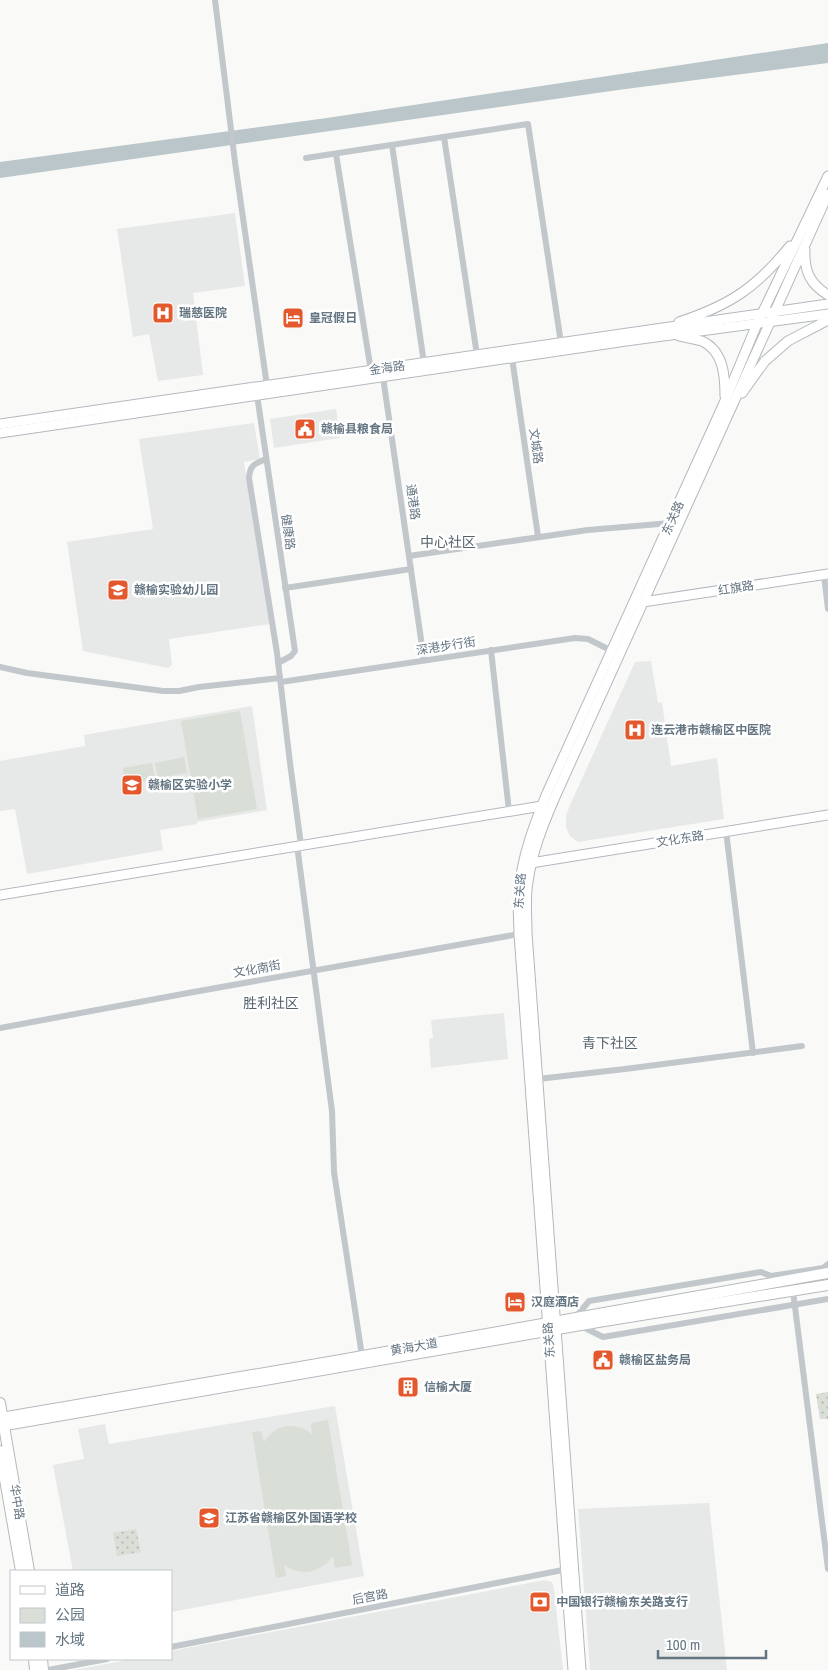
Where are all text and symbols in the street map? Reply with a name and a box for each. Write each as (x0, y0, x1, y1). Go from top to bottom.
hospital icon: 瑞慈医院 (151, 301, 175, 325)
place label: 瑞慈医院 (179, 305, 227, 321)
hotel icon: 皇冠假日 (281, 306, 305, 330)
place label: 皇冠假日 (309, 310, 357, 326)
street label: 金海路 (368, 358, 406, 378)
public building icon: 赣榆县粮食局 (293, 417, 317, 441)
place label: 赣榆县粮食局 (321, 421, 393, 437)
street label: 文城路 (526, 427, 546, 465)
street label: 通港路 (403, 483, 423, 521)
street label: 东关路 (658, 498, 688, 538)
street label: 健康路 (278, 513, 298, 551)
district label: 中心社区 (420, 533, 476, 551)
street label: 红旗路 (717, 577, 755, 599)
school or university icon: 赣榆实验幼儿园 (106, 578, 130, 602)
place label: 赣榆实验幼儿园 (134, 582, 218, 598)
street label: 深港步行街 (415, 633, 477, 659)
hospital icon: 连云港市赣榆区中医院 (623, 718, 647, 742)
place label: 连云港市赣榆区中医院 (651, 722, 771, 738)
school or university icon: 赣榆区实验小学 (120, 773, 144, 797)
place label: 赣榆区实验小学 (148, 777, 232, 793)
street label: 文化东路 (655, 827, 705, 851)
street label: 东关路 (511, 872, 529, 910)
street label: 文化南街 (232, 957, 282, 981)
district label: 胜利社区 (243, 994, 299, 1012)
district label: 青下社区 (582, 1034, 638, 1052)
hotel icon: 汉庭酒店 (503, 1290, 527, 1314)
place label: 汉庭酒店 (531, 1294, 579, 1310)
street label: 东关路 (540, 1321, 558, 1359)
street label: 黄海大道 (389, 1335, 439, 1359)
public building icon: 赣榆区盐务局 (591, 1348, 615, 1372)
place label: 赣榆区盐务局 (619, 1352, 691, 1368)
building icon: 信榆大厦 (396, 1375, 420, 1399)
place label: 信榆大厦 (424, 1379, 472, 1395)
street label: 华中路 (6, 1483, 28, 1521)
school or university icon: 江苏省赣榆区外国语学校 (197, 1506, 221, 1530)
place label: 江苏省赣榆区外国语学校 (225, 1510, 357, 1526)
legend (10, 1570, 172, 1660)
text: 道路 (55, 1579, 85, 1600)
street label: 后宫路 (351, 1586, 389, 1608)
bank icon: 中国银行赣榆东关路支行 (528, 1590, 552, 1614)
place label: 中国银行赣榆东关路支行 (556, 1594, 688, 1610)
text: 公园 (55, 1604, 85, 1625)
scale bar (658, 1628, 766, 1660)
text: 水域 (55, 1629, 85, 1650)
text: 100 m (666, 1634, 700, 1655)

